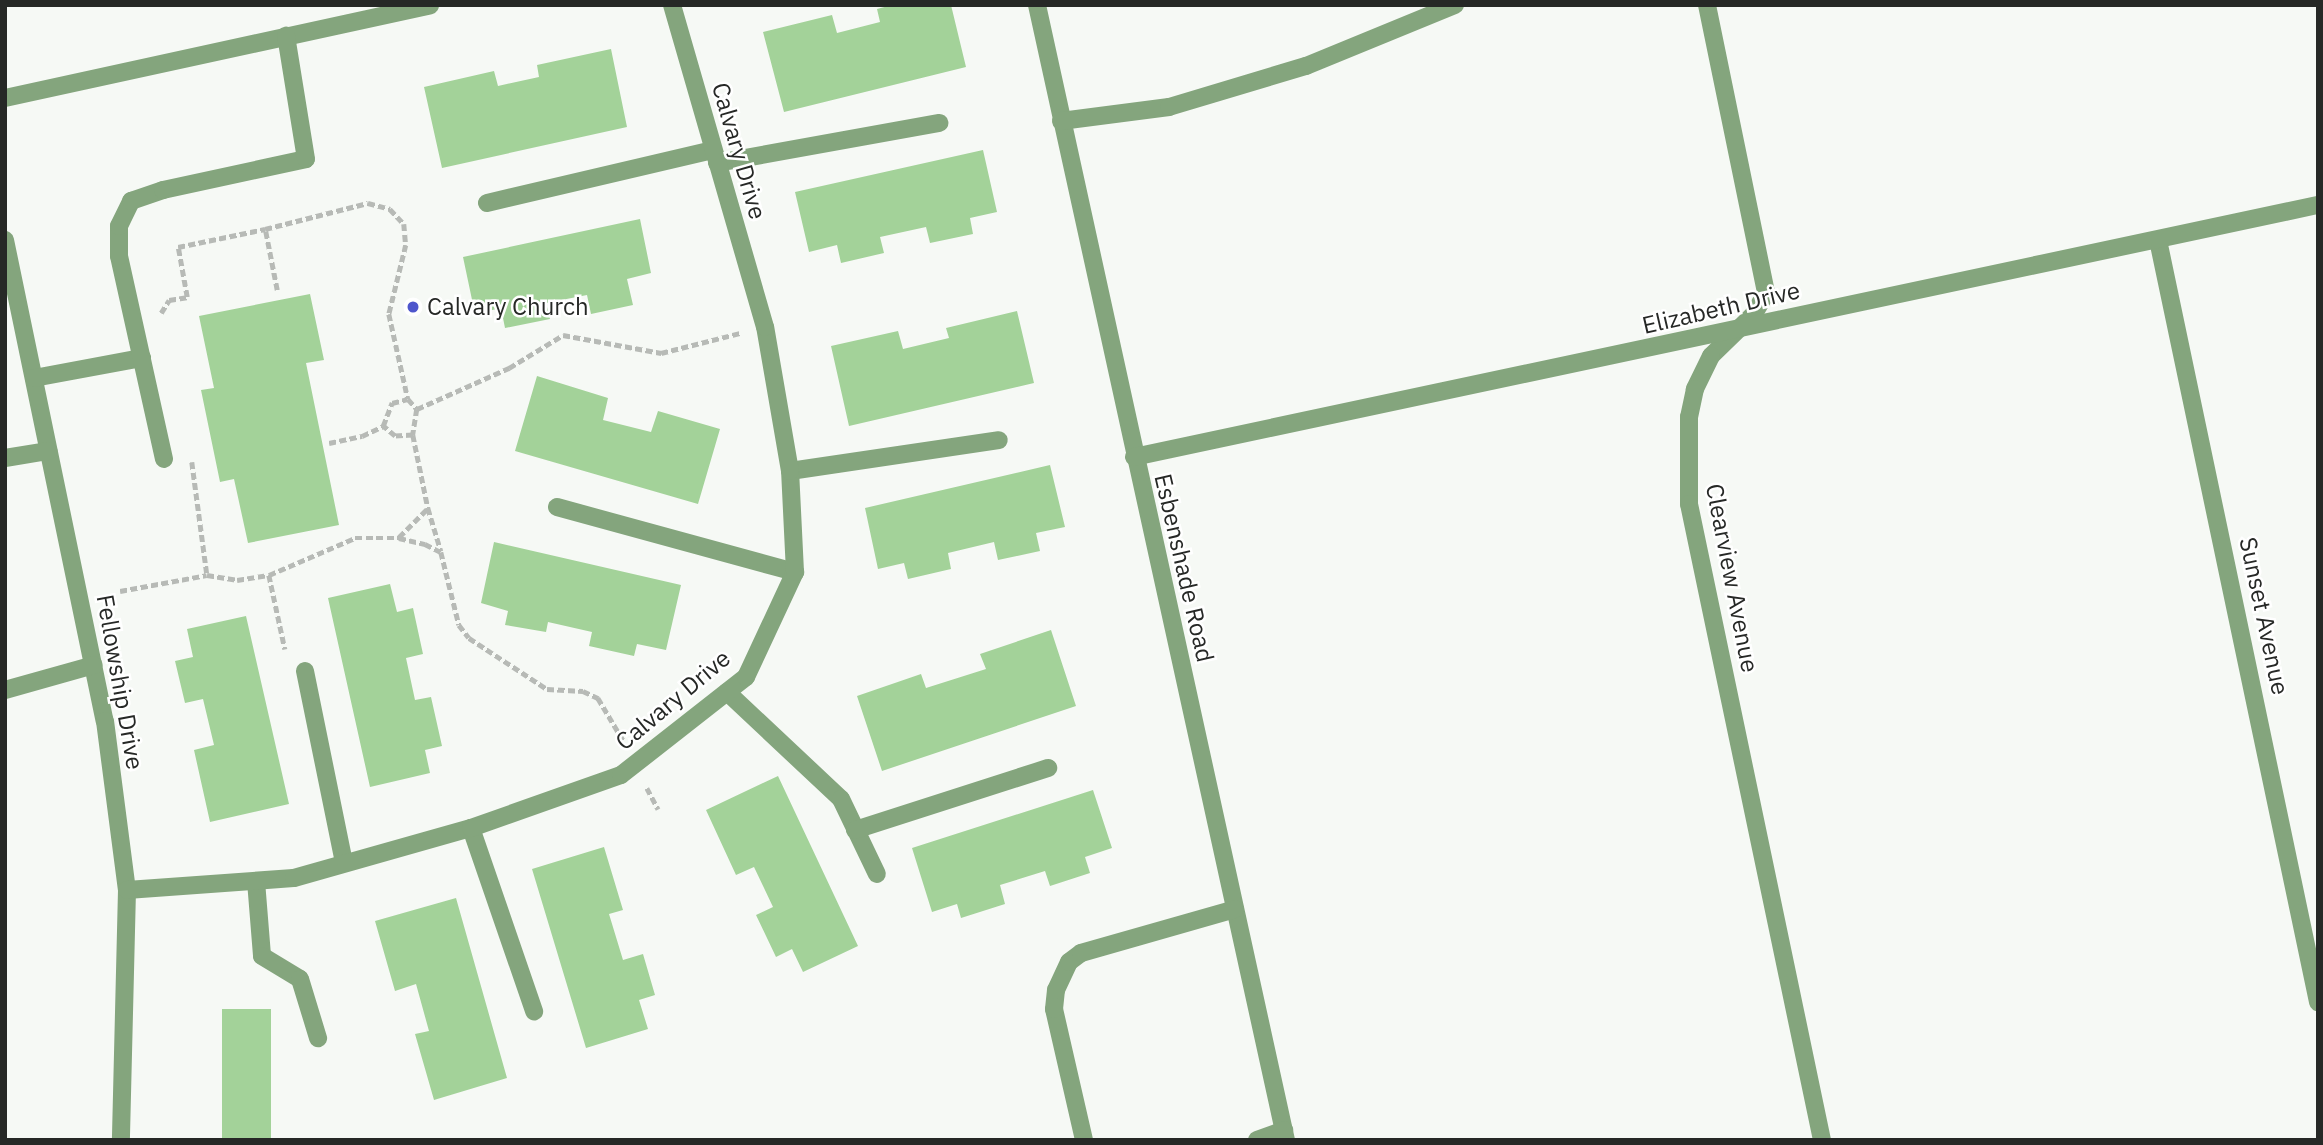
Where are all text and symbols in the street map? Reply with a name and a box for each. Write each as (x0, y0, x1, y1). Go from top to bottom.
street label: Calvary Drive (706, 79, 772, 223)
street label: Elizabeth Drive (1639, 276, 1803, 340)
place label: Calvary Church (427, 293, 589, 321)
marker: Calvary Church (405, 299, 421, 315)
street label: Esbenshade Road (1148, 471, 1220, 665)
street label: Clearview Avenue (1700, 481, 1764, 675)
street label: Sunset Avenue (2233, 535, 2295, 697)
street label: Fellowship Drive (90, 592, 150, 772)
street label: Calvary Drive (610, 644, 736, 756)

